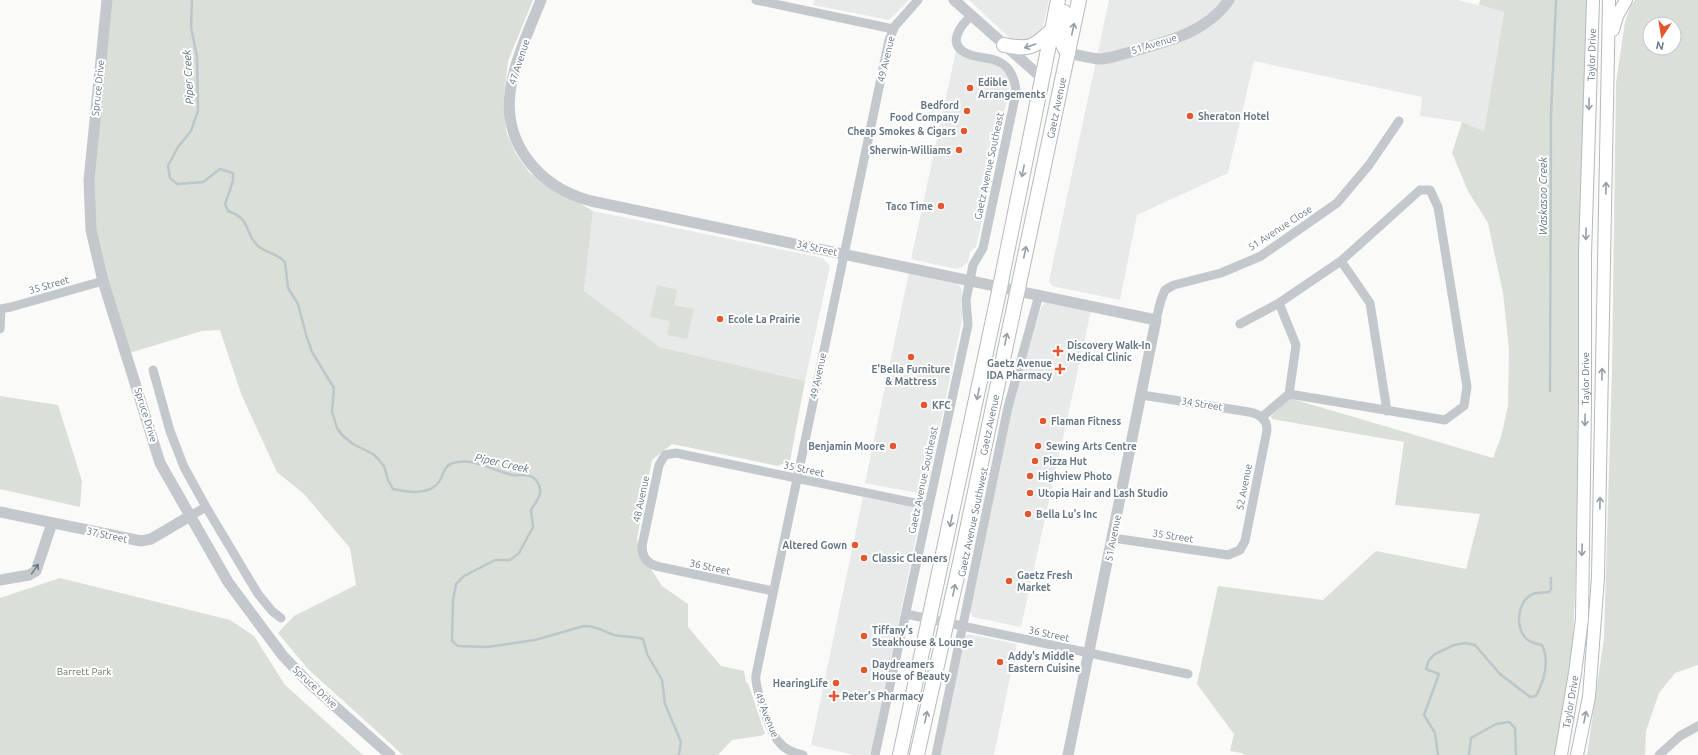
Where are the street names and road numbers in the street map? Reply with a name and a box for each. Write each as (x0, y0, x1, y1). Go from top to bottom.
street label: Taylor Drive (1585, 28, 1598, 82)
street label: 51 Avenue (1130, 32, 1178, 56)
street label: 49 Avenue (875, 35, 897, 83)
street label: 47 Avenue (506, 38, 532, 86)
street label: Spruce Drive (90, 59, 106, 117)
street label: Gaetz Avenue (1044, 76, 1068, 139)
street label: Gaetz Avenue Southeast (972, 111, 1006, 221)
street label: 51 Avenue Close (1246, 203, 1314, 253)
street label: 34 Street (796, 238, 838, 258)
street label: 35 Street (28, 274, 71, 296)
street label: 49 Avenue (808, 352, 828, 400)
street label: Taylor Drive (1580, 352, 1591, 405)
street label: Spruce Drive (132, 386, 160, 444)
street label: Gaetz Avenue (977, 393, 1001, 456)
street label: 34 Street (1181, 395, 1223, 413)
street label: Gaetz Avenue Southeast (906, 425, 940, 535)
street label: 35 Street (783, 459, 825, 479)
street label: 52 Avenue (1234, 463, 1254, 511)
street label: Gaetz Avenue Southwest (956, 466, 990, 578)
street label: 48 Avenue (631, 475, 651, 523)
street label: 51 Avenue (1103, 514, 1123, 562)
street label: 37 Street (86, 525, 128, 545)
street label: 35 Street (1152, 527, 1194, 545)
street label: 36 Street (689, 557, 731, 577)
street label: 36 Street (1028, 624, 1070, 644)
street label: Spruce Drive (291, 664, 339, 710)
street label: Taylor Drive (1560, 675, 1580, 729)
street label: 49 Avenue (753, 691, 781, 739)

